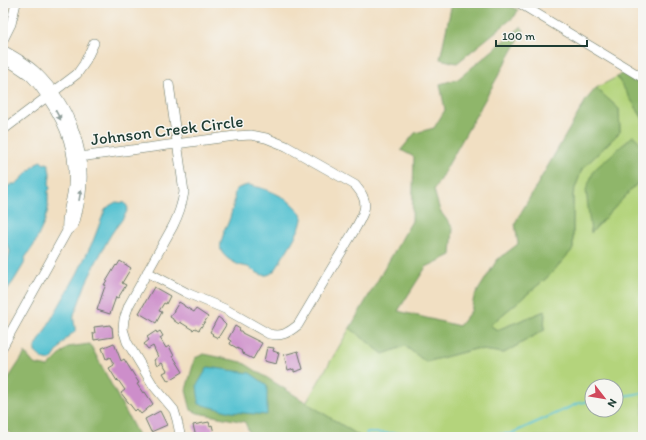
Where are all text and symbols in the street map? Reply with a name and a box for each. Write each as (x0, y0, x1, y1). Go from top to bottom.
scale bar (496, 22, 587, 48)
text: 100 m (502, 29, 535, 43)
one-way arrow (55, 109, 62, 121)
street label: Johnson Creek Circle (90, 111, 244, 149)
one-way arrow (78, 189, 84, 201)
north arrow (584, 378, 624, 418)
text: N (605, 396, 620, 409)

